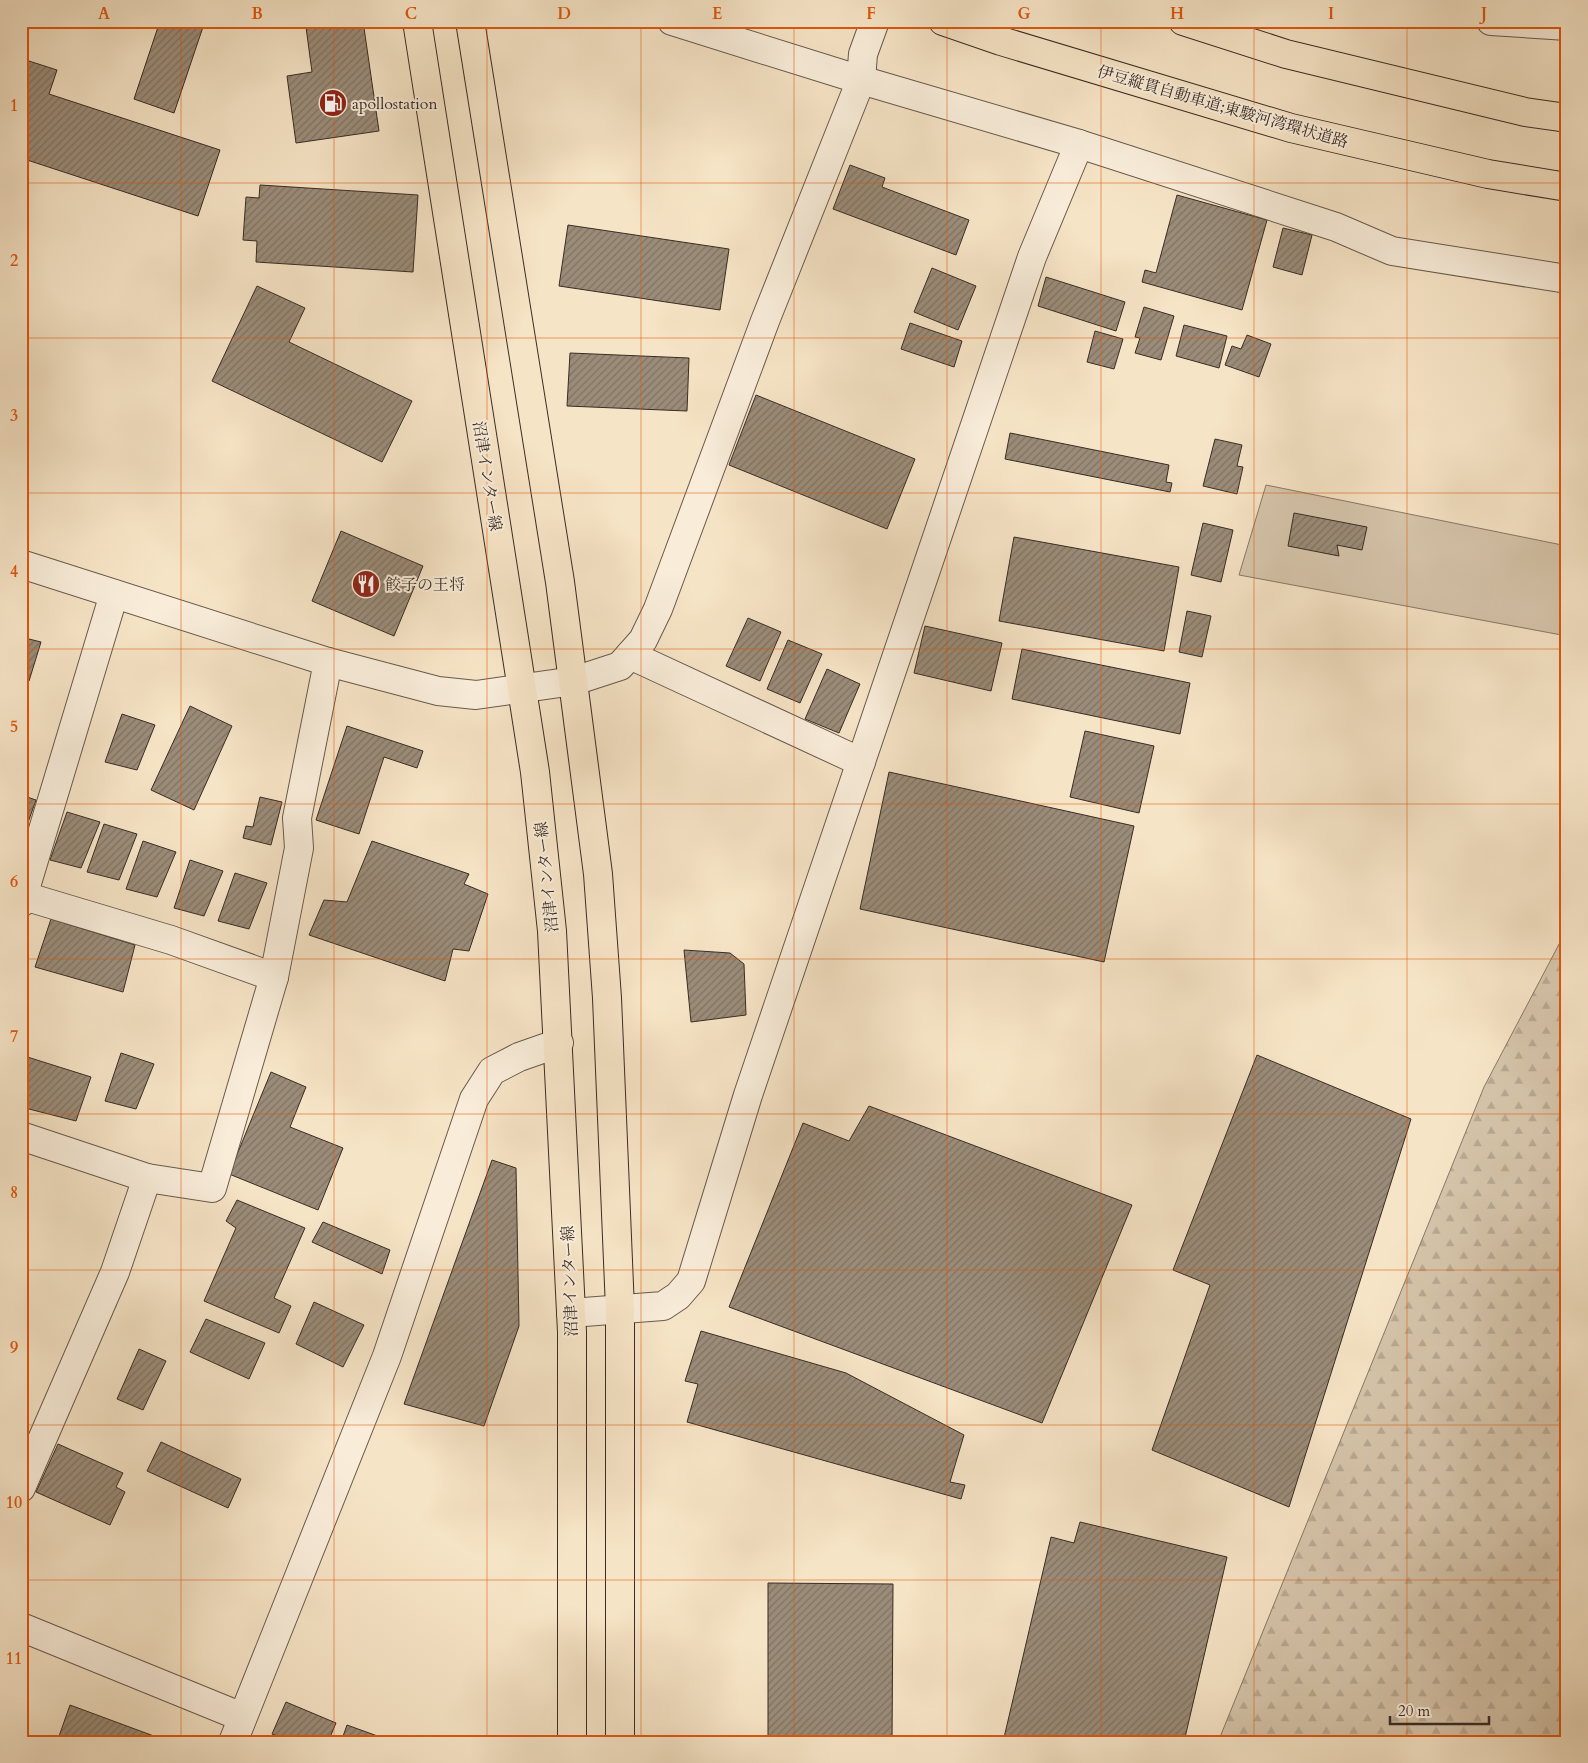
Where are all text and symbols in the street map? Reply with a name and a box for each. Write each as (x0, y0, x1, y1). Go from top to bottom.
text: A (98, 3, 110, 25)
text: B (251, 3, 263, 25)
text: C (405, 3, 417, 25)
text: D (557, 3, 571, 25)
text: E (712, 3, 722, 25)
text: F (866, 3, 876, 25)
text: G (1017, 3, 1031, 25)
text: H (1170, 3, 1184, 25)
text: I (1328, 3, 1334, 25)
text: J (1479, 3, 1487, 25)
street label: 伊豆縦貫自動車道;東駿河湾環状道路 (1095, 61, 1351, 153)
fuel station icon: apollostation (318, 88, 348, 118)
place label: apollostation (352, 93, 437, 115)
text: 1 (10, 95, 18, 117)
text: 2 (10, 250, 18, 272)
text: 3 (10, 405, 18, 427)
street label: 沼津インター線 (467, 419, 507, 533)
text: 4 (10, 561, 18, 583)
restaurant icon: 餃子の王将 (351, 569, 381, 599)
place label: 餃子の王将 (385, 574, 465, 596)
text: 5 (10, 716, 18, 738)
street label: 沼津インター線 (530, 820, 564, 933)
text: 6 (10, 871, 18, 893)
text: 7 (10, 1026, 18, 1048)
text: 8 (10, 1182, 18, 1204)
street label: 沼津インター線 (557, 1225, 583, 1337)
text: 9 (10, 1337, 18, 1359)
text: 10 (6, 1492, 22, 1514)
text: 11 (6, 1648, 22, 1670)
scale bar (1390, 1693, 1489, 1725)
text: 20 m (1398, 1701, 1430, 1721)

